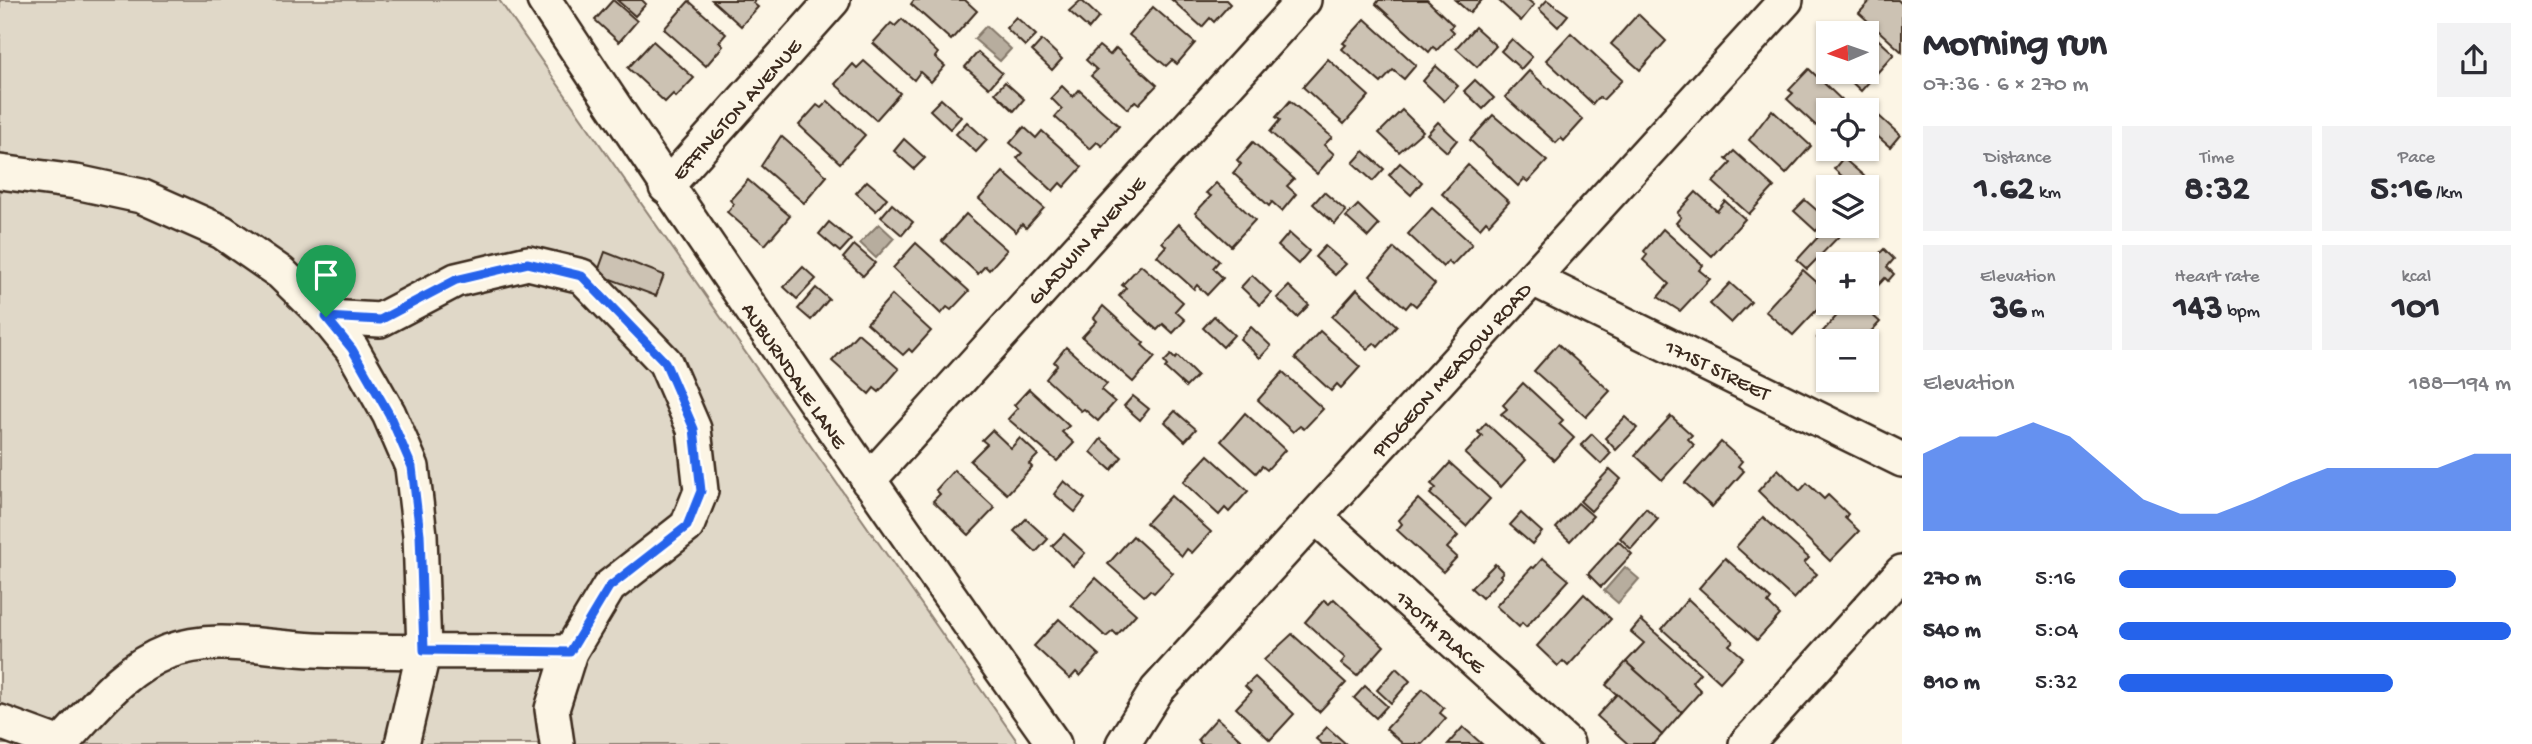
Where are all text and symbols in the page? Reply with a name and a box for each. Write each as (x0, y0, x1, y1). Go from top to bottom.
north arrow (1816, 21, 1880, 84)
map controls (1816, 21, 1879, 392)
button: share (2437, 23, 2511, 97)
text: Morning run (1923, 24, 2107, 68)
street label: EFFINGTON AVENUE (668, 35, 809, 187)
text: 07:36 · 6 × 270 m (1923, 72, 2089, 99)
button: locate (1816, 98, 1879, 161)
text: Distance (1984, 147, 2051, 170)
text: Time (2200, 147, 2234, 170)
text: Pace (2398, 147, 2435, 170)
text: 1.62 (1974, 170, 2034, 211)
text: 8:32 (2184, 170, 2250, 211)
text: 5:16 (2370, 170, 2431, 211)
street label: GLADWIN AVENUE (1024, 172, 1154, 312)
button: layers (1816, 175, 1879, 238)
text: km (2034, 182, 2061, 205)
text: /km (2431, 182, 2462, 205)
pin (296, 245, 356, 317)
button: + (1816, 252, 1879, 315)
icon: arrive (307, 256, 345, 294)
text: Elevation (1980, 266, 2055, 289)
text: Heart rate (2174, 266, 2260, 289)
text: kcal (2401, 266, 2431, 289)
street label: PIDGEON MEADOW ROAD (1368, 278, 1539, 465)
text: 36 (1991, 289, 2027, 330)
text: 143 (2174, 289, 2223, 330)
text: 101 (2392, 289, 2440, 330)
street label: AUBURNDALE LANE (734, 299, 851, 455)
text: m (2027, 301, 2045, 324)
text: bpm (2223, 301, 2260, 324)
button: − (1816, 329, 1879, 392)
street label: 171ST STREET (1659, 336, 1774, 409)
text: Elevation (1923, 371, 2014, 398)
text: 188–194 m (2409, 371, 2511, 398)
text: 270 m (1923, 566, 1981, 593)
text: 5:16 (2035, 566, 2075, 593)
street label: 170TH PLACE (1388, 586, 1490, 681)
text: 540 m (1923, 618, 1981, 645)
text: 5:04 (2035, 618, 2078, 645)
text: 810 m (1923, 670, 1980, 697)
text: 5:32 (2035, 670, 2078, 697)

